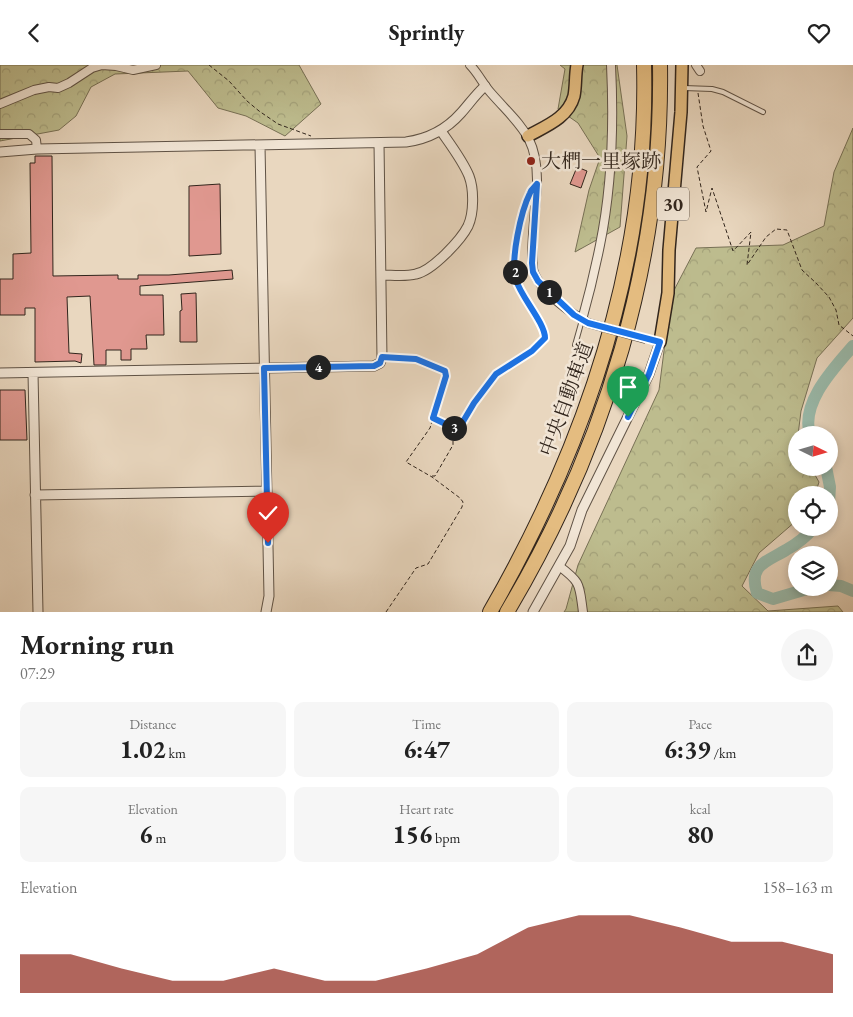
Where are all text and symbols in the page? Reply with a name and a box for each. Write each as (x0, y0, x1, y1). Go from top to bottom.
text: Sprintly (389, 18, 464, 47)
icon: back (20, 19, 48, 47)
icon: heart (805, 19, 833, 47)
place label: 大椚一里塚跡 (541, 148, 661, 174)
marker: 大椚一里塚跡 (525, 155, 537, 167)
road number: 30 (657, 187, 689, 221)
pin: 2 (502, 259, 528, 285)
text: 2 (512, 263, 519, 281)
pin: 1 (536, 279, 562, 305)
text: 1 (546, 283, 553, 301)
street label: 中央自動車道 (533, 338, 599, 460)
pin: 4 (306, 355, 330, 379)
text: 4 (315, 358, 322, 376)
pin (607, 366, 649, 417)
icon: arrive (614, 373, 642, 401)
pin: 3 (442, 415, 466, 441)
text: 3 (451, 419, 458, 437)
north arrow (788, 426, 838, 476)
map controls (788, 426, 838, 596)
button: locate (788, 486, 838, 536)
pin (247, 492, 289, 543)
icon: check (254, 499, 282, 527)
button: layers (788, 546, 838, 596)
text: Morning run (20, 626, 174, 662)
button: share (781, 629, 833, 681)
text: 07:29 (20, 663, 55, 684)
text: Distance (129, 715, 176, 733)
text: Time (412, 715, 441, 733)
text: Pace (688, 715, 712, 733)
text: 1.02 (120, 733, 166, 765)
text: 6:47 (403, 733, 450, 765)
text: 6:39 (664, 733, 711, 765)
text: km (166, 744, 186, 762)
text: /km (711, 744, 736, 762)
text: Elevation (128, 800, 178, 818)
text: Heart rate (399, 800, 454, 818)
text: kcal (690, 800, 711, 818)
text: 6 (139, 818, 153, 850)
text: 156 (393, 818, 432, 850)
text: 80 (687, 818, 713, 850)
text: m (153, 829, 166, 847)
text: bpm (432, 829, 460, 847)
text: Elevation (20, 877, 78, 898)
text: 158–163 m (762, 877, 833, 898)

